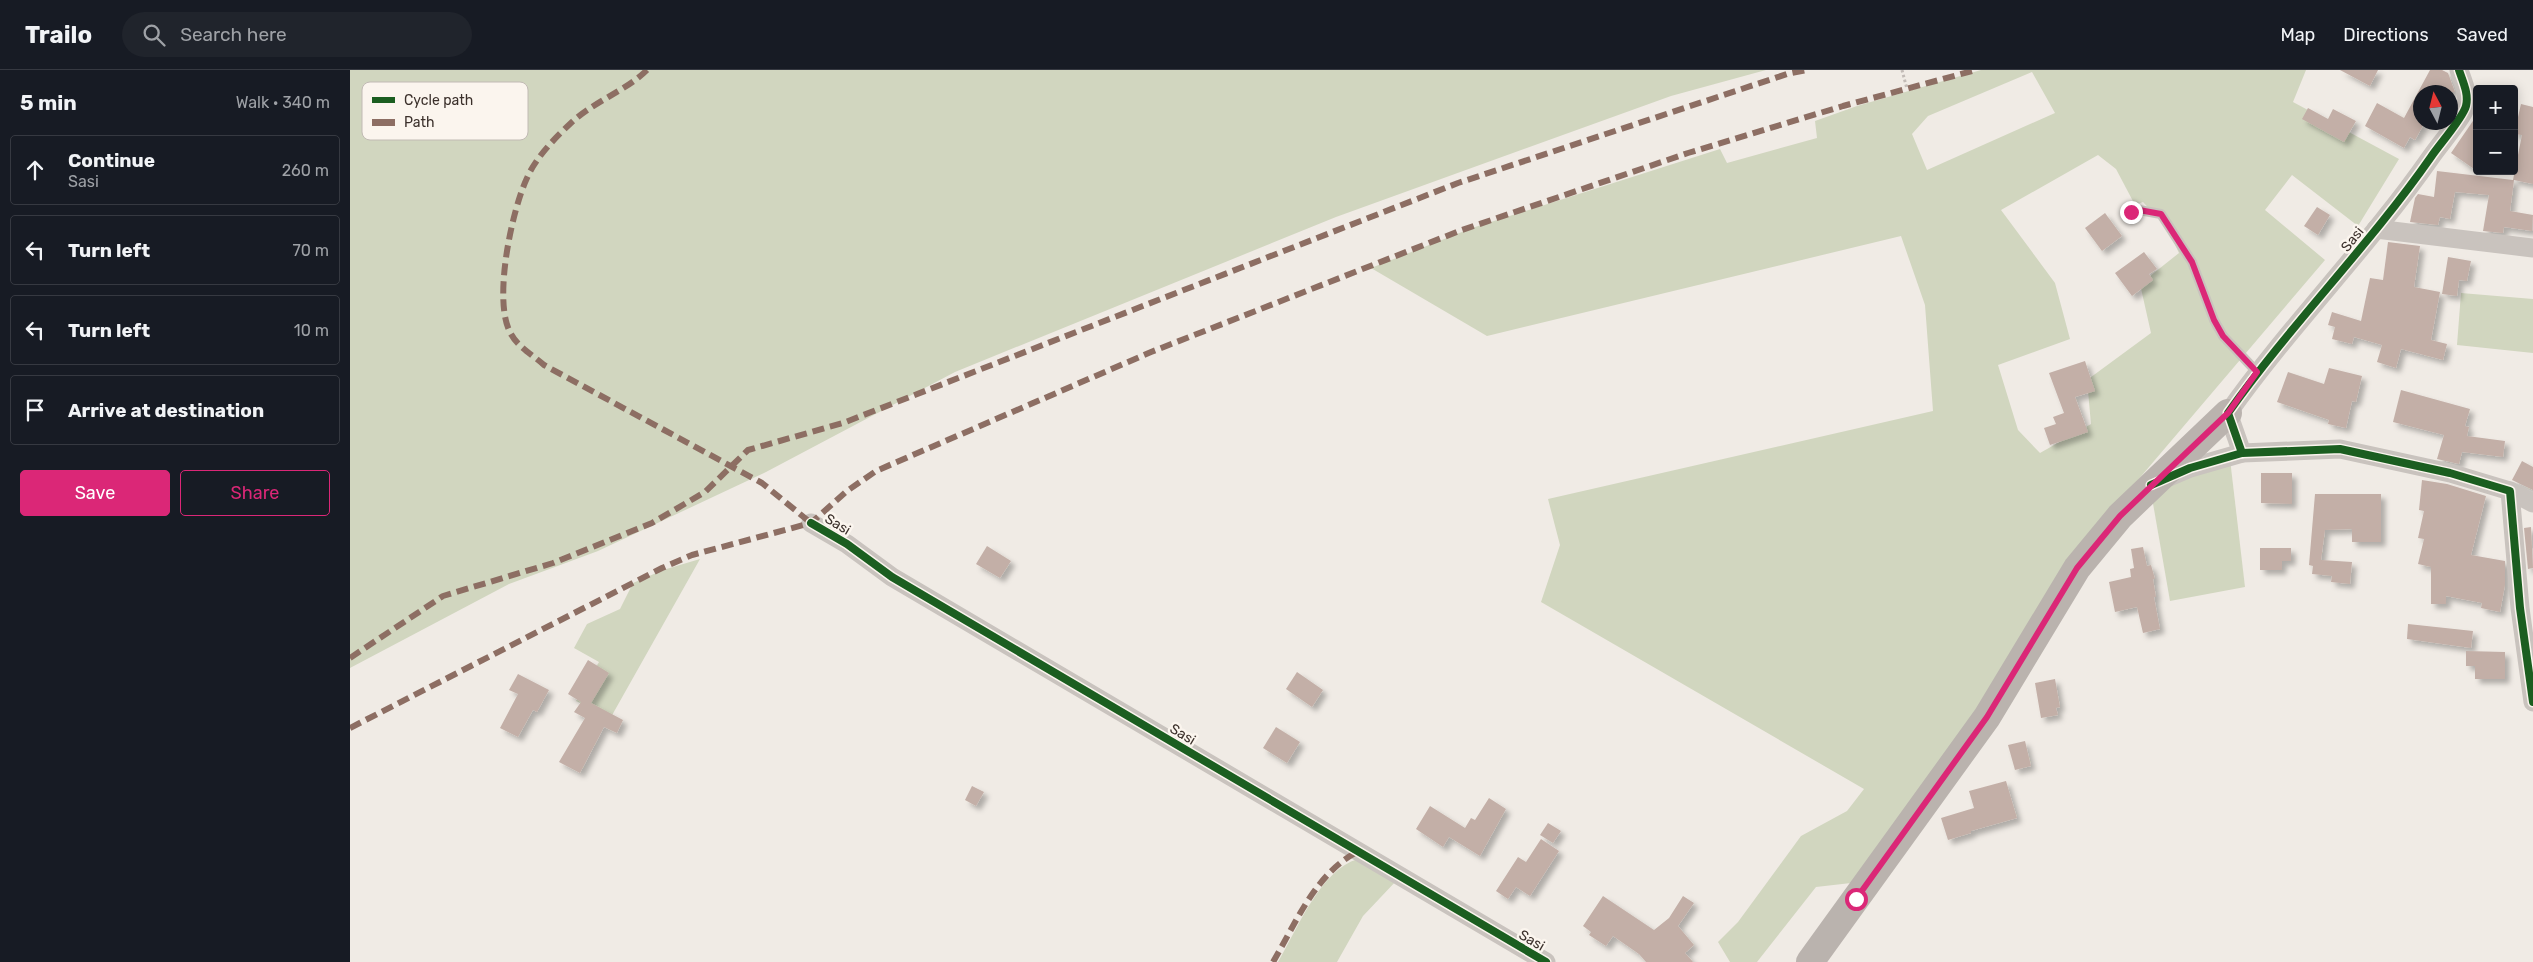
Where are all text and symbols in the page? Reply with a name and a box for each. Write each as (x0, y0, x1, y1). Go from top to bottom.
search box (122, 12, 472, 57)
text: Trailo (25, 21, 92, 49)
icon: search (140, 21, 168, 49)
text: Search here (180, 23, 287, 46)
text: Map (2280, 24, 2315, 46)
text: Directions (2343, 24, 2429, 46)
text: Saved (2457, 24, 2508, 46)
legend (362, 82, 528, 140)
north arrow (2413, 85, 2458, 130)
map controls (2473, 85, 2518, 175)
button: + (2473, 85, 2518, 130)
text: 5 min (20, 90, 77, 115)
text: Cycle path (404, 92, 473, 109)
text: Walk · 340 m (236, 93, 330, 112)
text: Path (404, 114, 435, 131)
button: − (2473, 130, 2518, 175)
text: Continue (68, 149, 155, 172)
icon: ahead (21, 156, 49, 184)
text: 260 m (282, 161, 329, 180)
text: Sasi (68, 172, 99, 191)
route end (2120, 201, 2143, 224)
street label: Sasi (2337, 223, 2367, 255)
icon: left (21, 236, 49, 264)
text: Turn left (68, 239, 150, 262)
text: 70 m (292, 241, 329, 260)
icon: left (21, 316, 49, 344)
text: Turn left (68, 319, 150, 342)
text: 10 m (294, 321, 329, 340)
icon: arrive (21, 396, 49, 424)
text: Arrive at destination (68, 399, 264, 422)
button: Save (20, 470, 170, 516)
button: Share (180, 470, 330, 516)
street label: Sasi (822, 510, 854, 539)
street label: Sasi (1167, 720, 1199, 749)
route start (1845, 888, 1868, 911)
street label: Sasi (1516, 926, 1548, 955)

